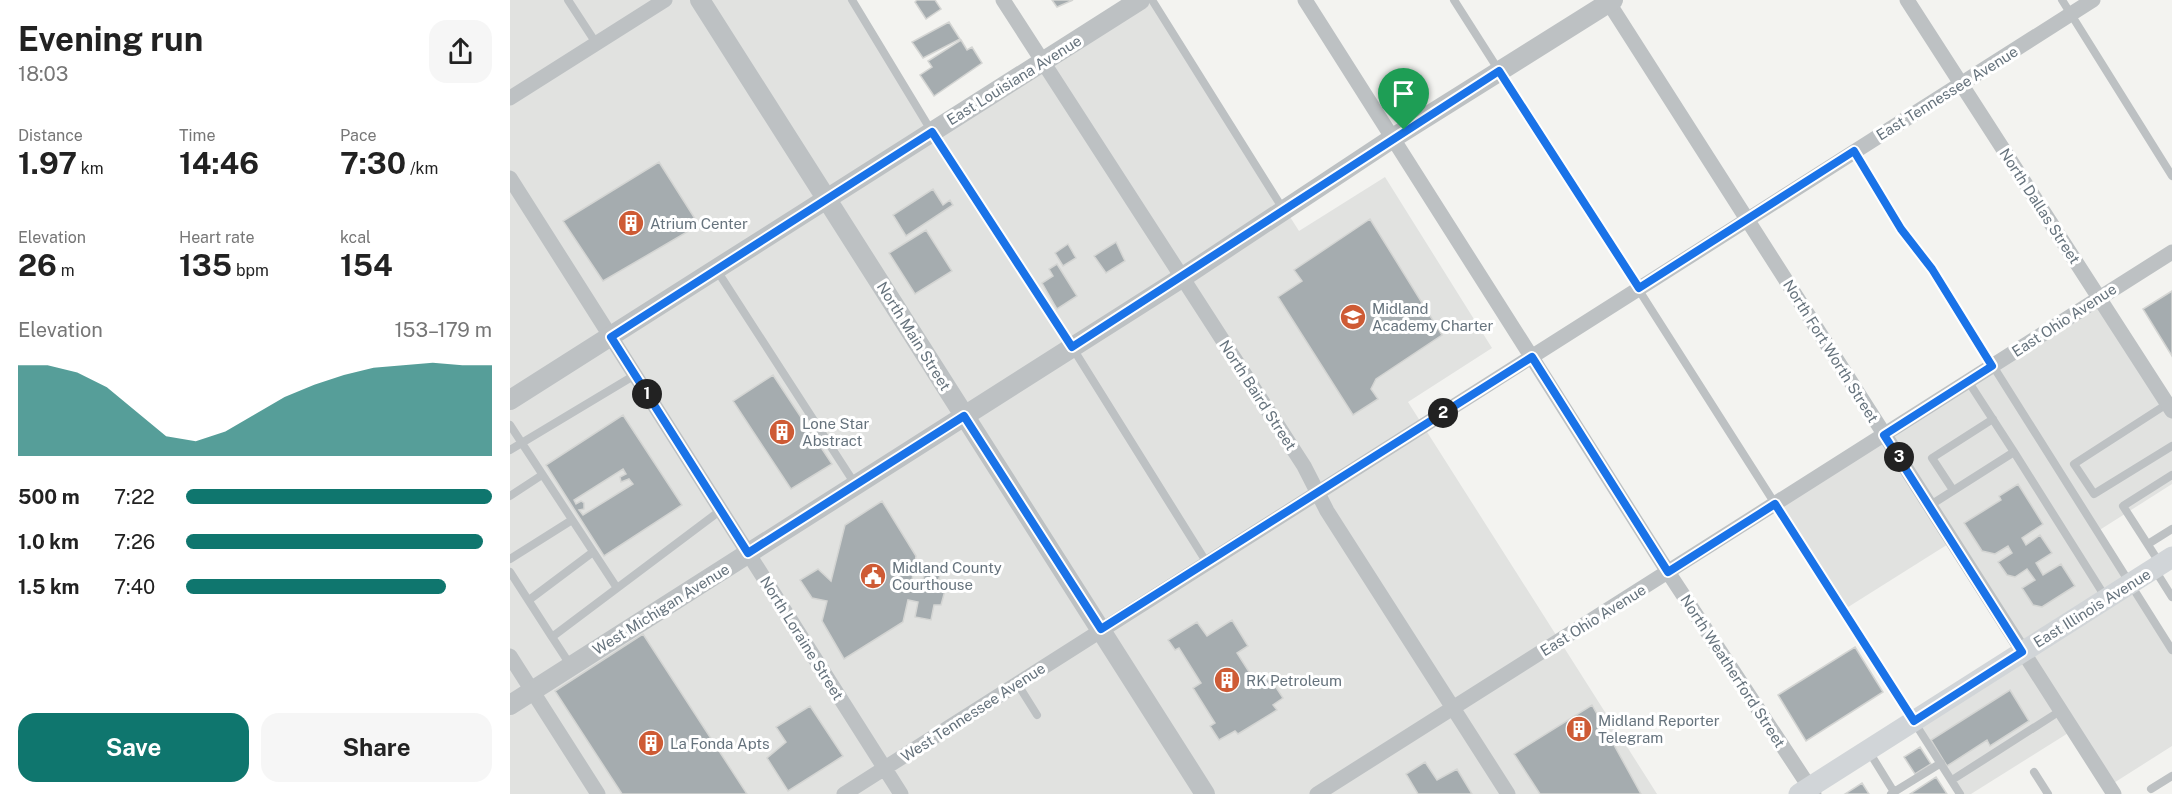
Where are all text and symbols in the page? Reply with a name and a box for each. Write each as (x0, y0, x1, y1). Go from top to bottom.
text: Evening run (18, 20, 203, 58)
button: share (429, 20, 492, 83)
street label: East Louisiana Avenue (944, 32, 1084, 128)
street label: East Tennessee Avenue (1873, 42, 2021, 144)
text: 18:03 (18, 62, 68, 86)
pin (1378, 68, 1429, 130)
icon: arrive (1387, 77, 1420, 110)
text: Distance (18, 126, 83, 145)
text: Time (179, 126, 215, 145)
text: Pace (340, 126, 377, 145)
text: 1.97 (18, 145, 77, 181)
text: 14:46 (179, 145, 259, 181)
text: 7:30 (340, 145, 406, 181)
street label: North Dallas Street (1996, 145, 2084, 267)
text: km (77, 159, 104, 178)
text: /km (406, 159, 438, 178)
building icon: Atrium Center (616, 208, 646, 238)
place label: Atrium Center (650, 215, 748, 232)
text: Elevation (18, 228, 86, 247)
text: Heart rate (179, 228, 255, 247)
text: kcal (340, 228, 371, 247)
text: 26 (18, 247, 57, 283)
text: 135 (179, 247, 232, 283)
text: 154 (340, 247, 393, 283)
text: m (57, 261, 75, 280)
text: bpm (232, 261, 269, 280)
street label: North Fort Worth Street (1780, 276, 1882, 426)
street label: North Main Street (874, 279, 954, 394)
street label: East Ohio Avenue (2009, 280, 2119, 360)
place label: Midland Academy Charter (1372, 300, 1494, 334)
school or university icon: Midland Academy Charter (1338, 302, 1368, 332)
text: Elevation (18, 318, 103, 342)
text: 153–179 m (394, 318, 492, 342)
street label: North Baird Street (1216, 337, 1300, 453)
pin: 1 (632, 379, 662, 409)
text: 1 (644, 384, 650, 403)
pin: 2 (1428, 398, 1458, 428)
text: 2 (1438, 403, 1448, 422)
place label: Lone Star Abstract (802, 415, 869, 449)
building icon: Lone Star Abstract (767, 417, 797, 447)
pin: 3 (1884, 442, 1914, 472)
text: 3 (1894, 447, 1904, 466)
text: 500 m (18, 485, 80, 509)
text: 7:22 (114, 485, 155, 509)
text: 1.0 km (18, 530, 79, 554)
text: 7:26 (114, 530, 155, 554)
place label: Midland County Courthouse (892, 559, 1002, 593)
street label: West Michigan Avenue (590, 560, 732, 658)
public building icon: Midland County Courthouse (858, 561, 888, 591)
street label: East Illinois Avenue (2030, 565, 2154, 651)
street label: North Loraine Street (757, 573, 847, 703)
text: 1.5 km (18, 575, 79, 599)
text: 7:40 (114, 575, 155, 599)
street label: East Ohio Avenue (1537, 581, 1649, 659)
street label: North Weatherford Street (1677, 591, 1789, 751)
street label: West Tennessee Avenue (898, 659, 1048, 765)
building icon: RK Petroleum (1212, 665, 1242, 695)
place label: RK Petroleum (1246, 672, 1342, 689)
place label: Midland Reporter Telegram (1598, 712, 1720, 746)
button: Save (18, 713, 249, 782)
button: Share (261, 713, 492, 782)
building icon: Midland Reporter Telegram (1564, 714, 1594, 744)
building icon: La Fonda Apts (636, 728, 666, 758)
place label: La Fonda Apts (670, 735, 770, 752)

